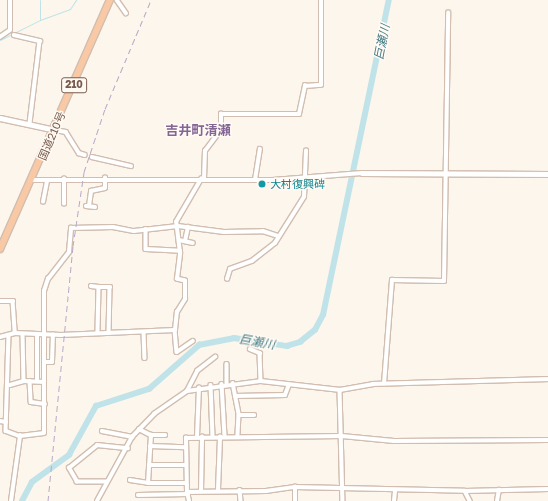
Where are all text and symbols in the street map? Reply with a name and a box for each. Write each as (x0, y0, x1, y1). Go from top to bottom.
water label: 巨瀬川 (371, 23, 393, 61)
road number: 210 (61, 77, 87, 93)
street label: 国道210号 (36, 110, 68, 162)
district label: 吉井町清瀬 (166, 122, 230, 138)
place label: 大村復興碑 (270, 177, 325, 191)
marker: 大村復興碑 (257, 179, 267, 189)
water label: 巨瀬川 (238, 332, 276, 352)

